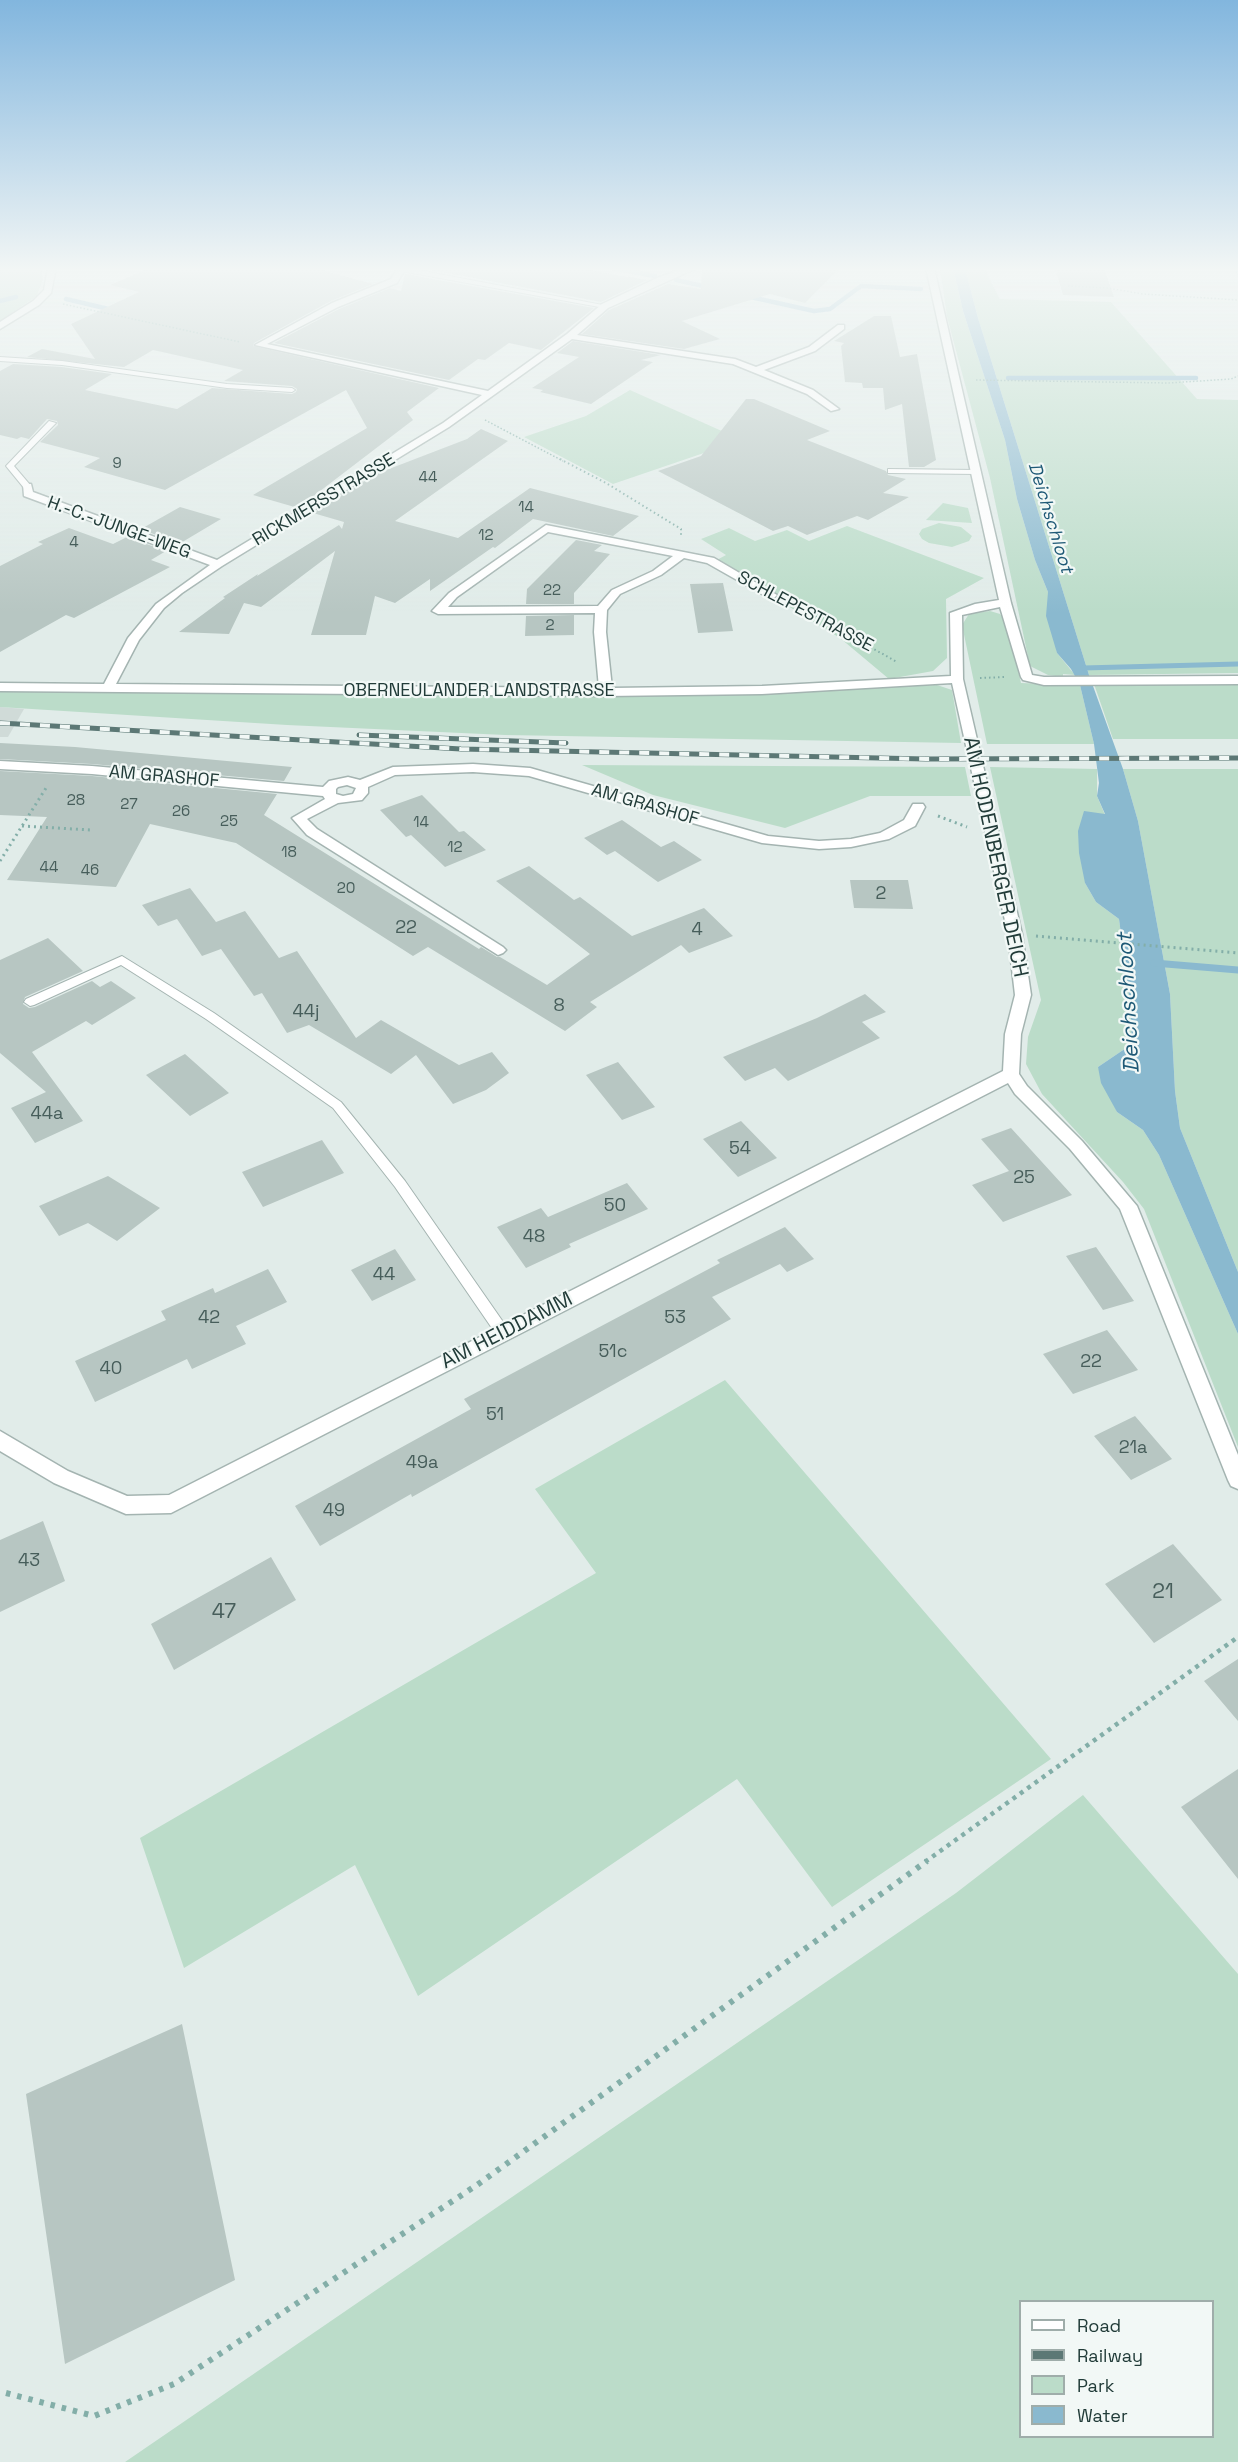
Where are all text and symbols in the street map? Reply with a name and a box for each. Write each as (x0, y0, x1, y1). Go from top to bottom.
street label: RICKMERSSTRASSE (249, 449, 399, 551)
house number: 9 (112, 455, 122, 473)
water label: Deichschloot (1023, 460, 1077, 576)
house number: 44 (419, 469, 437, 487)
street label: H.-C.-JUNGE-WEG (44, 492, 194, 564)
house number: 14 (518, 499, 534, 517)
house number: 12 (478, 527, 494, 545)
house number: 4 (69, 534, 79, 552)
street label: SCHLEPESTRASSE (733, 567, 877, 657)
house number: 22 (543, 582, 561, 600)
house number: 2 (545, 617, 555, 635)
street label: OBERNEULANDER LANDSTRASSE (343, 680, 615, 702)
street label: AM HODENBERGER DEICH (957, 734, 1033, 980)
street label: AM GRASHOF (108, 761, 220, 793)
street label: AM GRASHOF (589, 779, 701, 831)
house number: 28 (67, 792, 85, 810)
house number: 27 (120, 796, 138, 814)
house number: 26 (172, 803, 190, 821)
house number: 25 (220, 813, 238, 831)
house number: 14 (413, 814, 429, 832)
house number: 12 (447, 839, 463, 857)
house number: 18 (281, 844, 297, 862)
house number: 44 (40, 859, 58, 877)
house number: 46 (81, 862, 99, 880)
house number: 20 (337, 880, 355, 898)
house number: 2 (876, 883, 886, 905)
house number: 22 (395, 917, 417, 939)
house number: 4 (691, 919, 703, 941)
water label: Deichschloot (1112, 932, 1146, 1074)
house number: 8 (553, 995, 565, 1017)
house number: 44j (293, 1001, 319, 1023)
house number: 44a (31, 1103, 63, 1125)
house number: 54 (729, 1138, 751, 1160)
house number: 25 (1013, 1167, 1035, 1189)
house number: 50 (604, 1195, 626, 1217)
house number: 48 (523, 1226, 545, 1248)
house number: 44 (373, 1264, 395, 1286)
street label: AM HEIDDAMM (437, 1287, 577, 1375)
house number: 42 (198, 1307, 220, 1329)
house number: 53 (664, 1307, 686, 1329)
house number: 51c (599, 1341, 627, 1363)
house number: 22 (1080, 1351, 1102, 1373)
house number: 40 (100, 1358, 122, 1380)
house number: 51 (486, 1404, 504, 1426)
house number: 21a (1119, 1437, 1147, 1459)
house number: 49a (406, 1452, 438, 1474)
house number: 49 (323, 1500, 345, 1522)
house number: 43 (18, 1550, 40, 1572)
house number: 21 (1152, 1579, 1174, 1605)
house number: 47 (212, 1599, 236, 1625)
legend (1019, 2300, 1214, 2438)
text: Road (1077, 2314, 1121, 2337)
text: Railway (1077, 2344, 1143, 2367)
text: Park (1077, 2374, 1114, 2397)
text: Water (1077, 2404, 1128, 2427)

